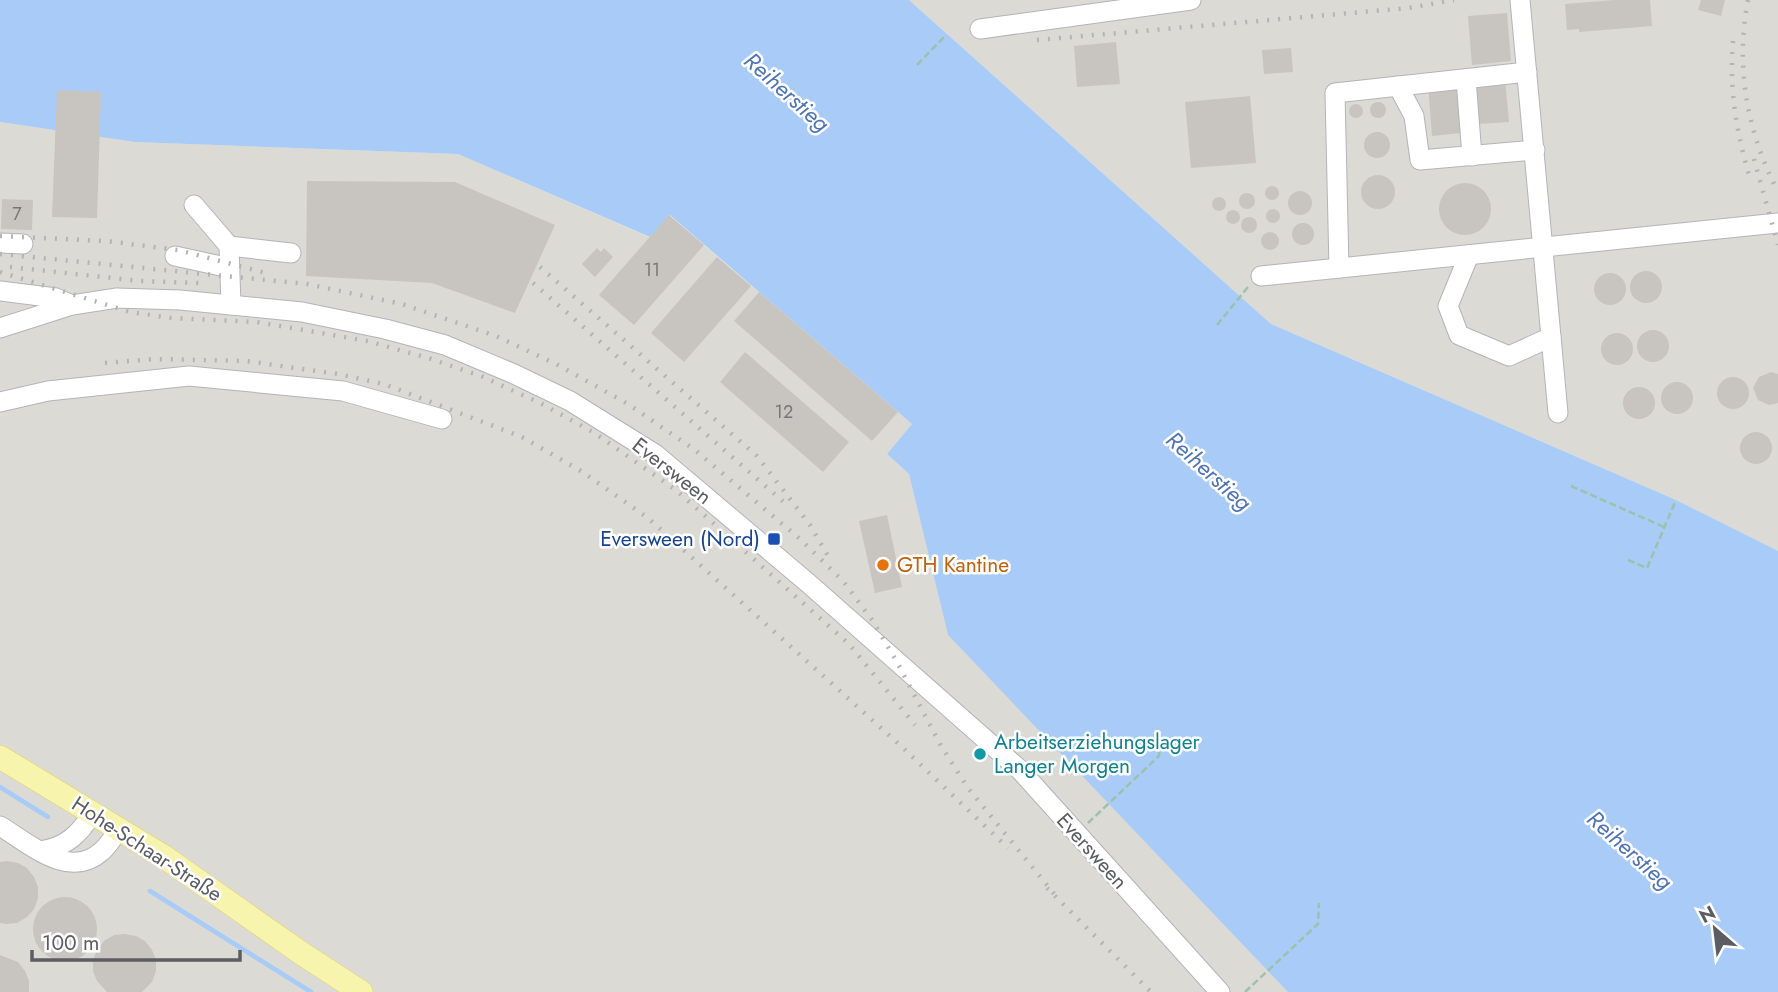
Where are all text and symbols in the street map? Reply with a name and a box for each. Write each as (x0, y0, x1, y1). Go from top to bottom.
water label: Reiherstieg (737, 44, 838, 140)
house number: 7 (12, 201, 22, 227)
house number: 11 (644, 257, 660, 283)
house number: 12 (775, 399, 793, 425)
water label: Reiherstieg (1159, 423, 1260, 519)
street label: Eversween (626, 430, 718, 512)
place label: Eversween (Nord) (600, 524, 760, 554)
marker: Eversween (Nord) (766, 531, 782, 547)
place label: GTH Kantine (897, 550, 1009, 580)
marker: GTH Kantine (875, 557, 891, 573)
place label: Arbeitserziehungslager Langer Morgen (994, 727, 1201, 781)
marker: Arbeitserziehungslager Langer Morgen (972, 746, 988, 762)
street label: Hohe-Schaar-Straße (66, 789, 228, 909)
water label: Reiherstieg (1580, 802, 1681, 898)
street label: Eversween (1050, 806, 1134, 896)
north arrow (1680, 894, 1750, 964)
text: N (1694, 899, 1720, 930)
scale bar (32, 918, 240, 962)
text: 100 m (42, 928, 99, 958)

